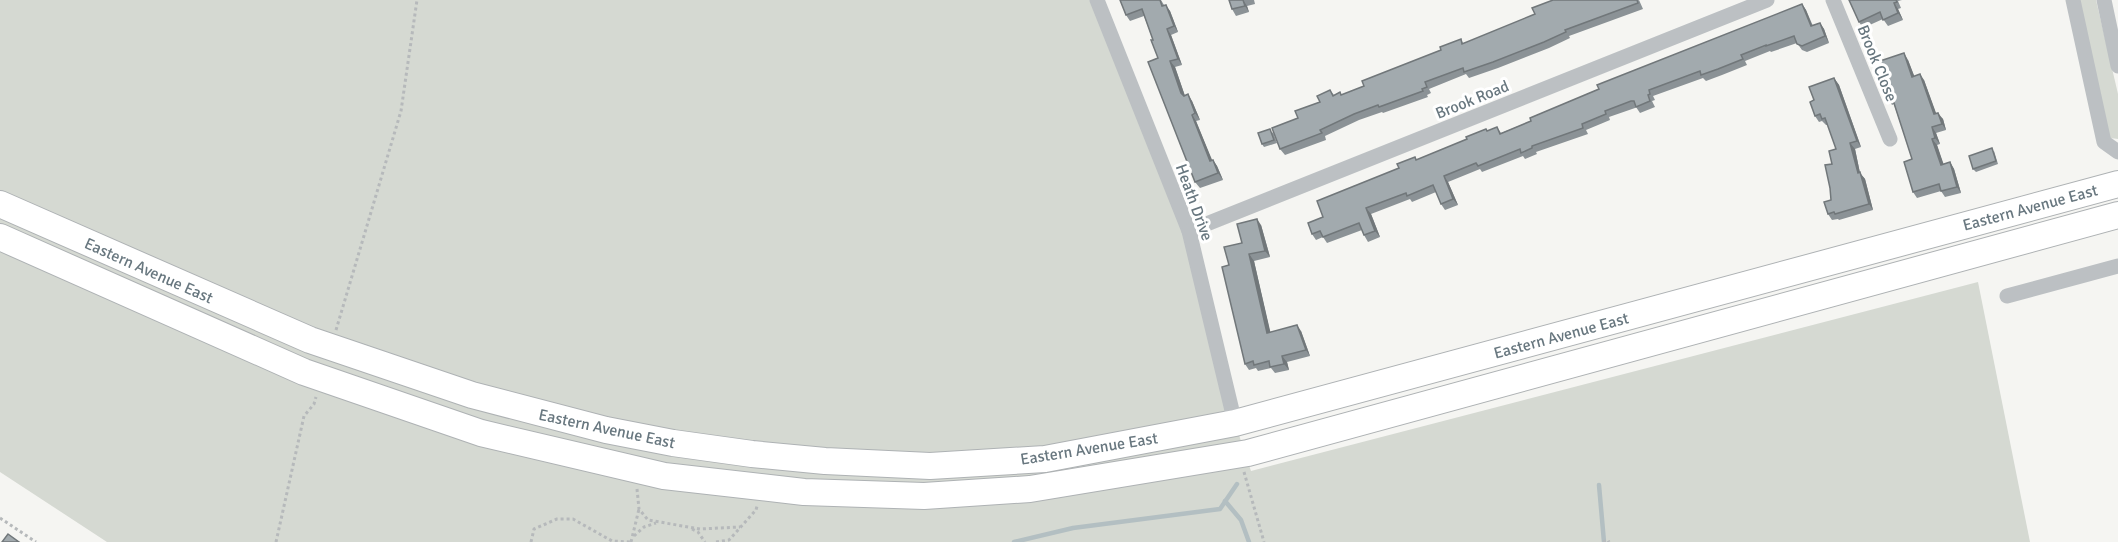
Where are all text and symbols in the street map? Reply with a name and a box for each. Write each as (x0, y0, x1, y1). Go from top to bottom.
street label: Brook Close (1853, 22, 1901, 105)
street label: Brook Road (1433, 76, 1512, 124)
street label: Heath Drive (1171, 161, 1217, 244)
street label: Eastern Avenue East (1961, 180, 2100, 236)
street label: Eastern Avenue East (81, 234, 216, 308)
street label: Eastern Avenue East (1492, 308, 1631, 364)
street label: Eastern Avenue East (537, 405, 677, 453)
street label: Eastern Avenue East (1019, 428, 1160, 470)

